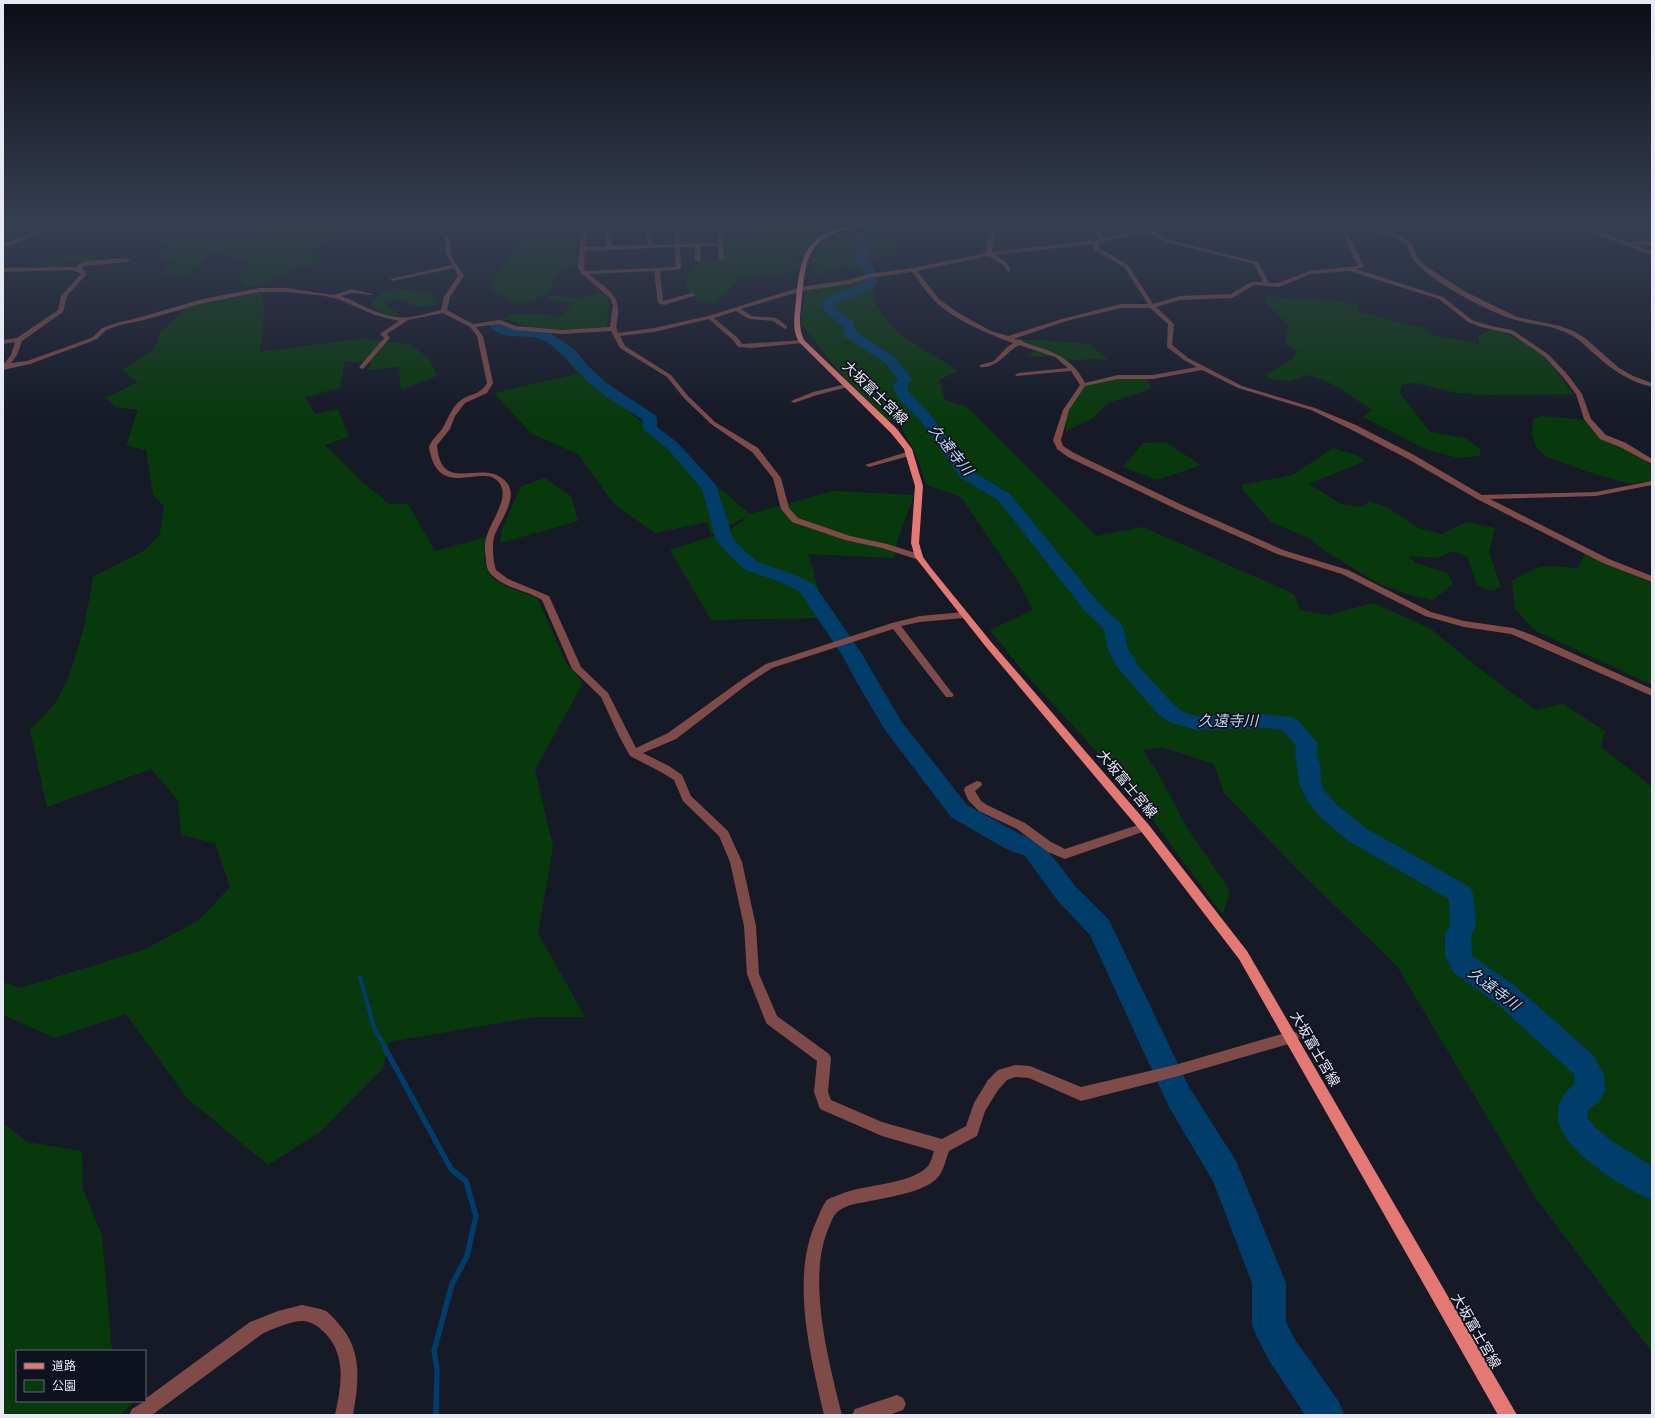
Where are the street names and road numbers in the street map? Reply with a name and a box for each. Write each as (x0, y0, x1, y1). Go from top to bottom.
street label: 大坂富士宮線 (839, 358, 911, 428)
street label: 大坂富士宮線 (1093, 746, 1161, 822)
street label: 大坂富士宮線 (1287, 1008, 1343, 1090)
street label: 大坂富士宮線 (1448, 1290, 1504, 1372)

